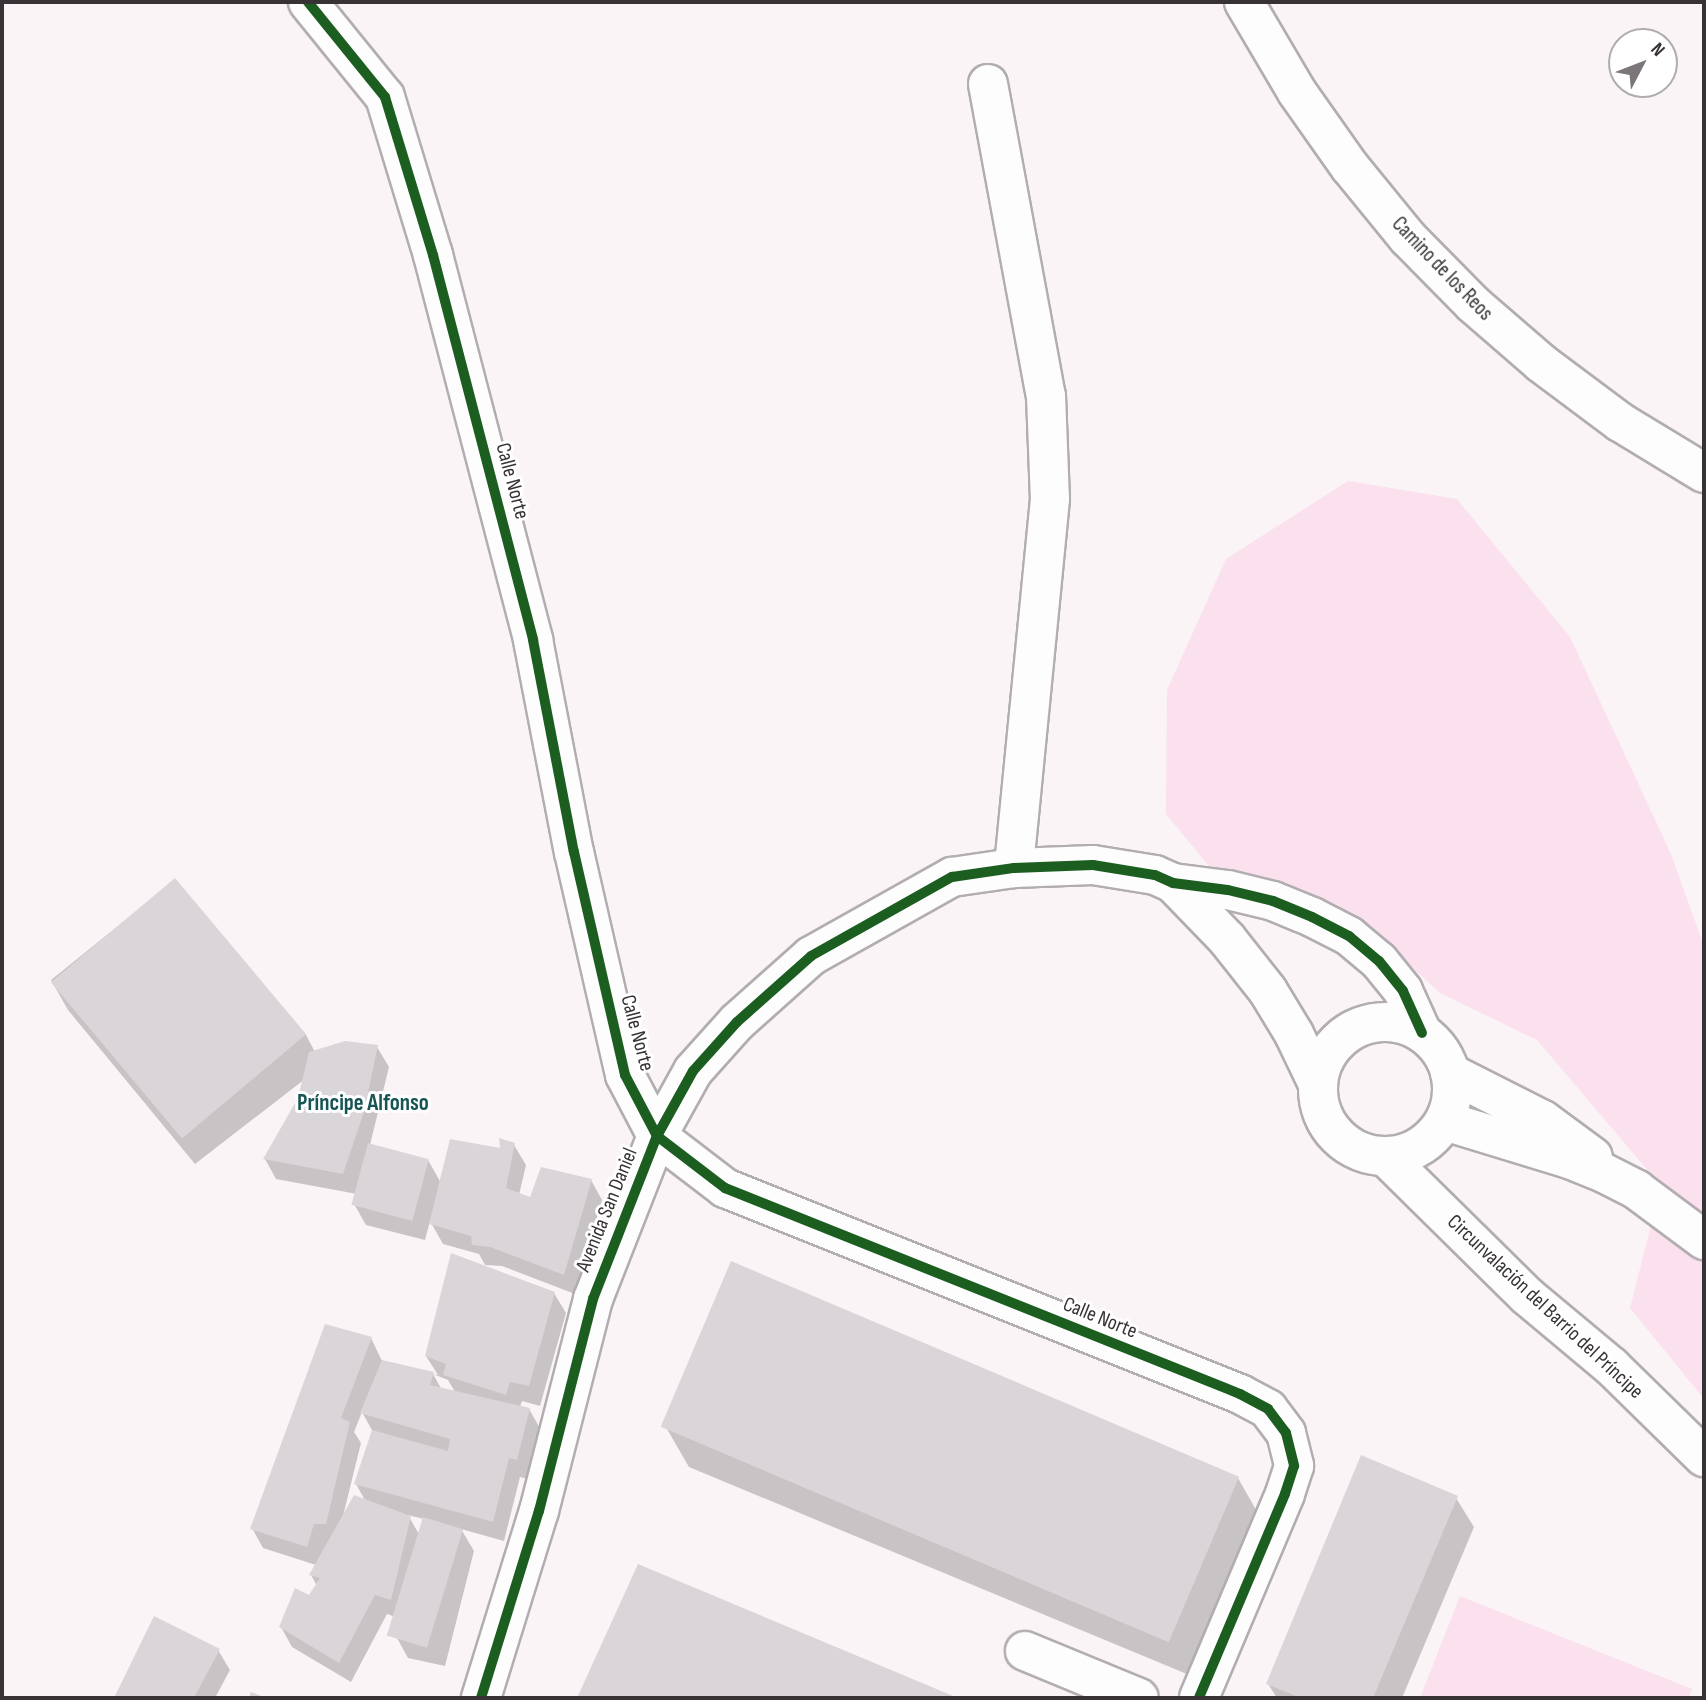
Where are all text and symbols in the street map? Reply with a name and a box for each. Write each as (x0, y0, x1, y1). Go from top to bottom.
north arrow (1608, 28, 1678, 98)
text: N (1646, 38, 1669, 61)
street label: Camino de los Reos (1386, 212, 1498, 326)
street label: Calle Norte (490, 440, 534, 522)
street label: Calle Norte (615, 992, 659, 1074)
district label: Príncipe Alfonso (297, 1089, 429, 1117)
street label: Avenida San Daniel (571, 1144, 643, 1276)
street label: Circunvalación del Barrio del Príncipe (1442, 1210, 1648, 1404)
street label: Calle Norte (1059, 1292, 1141, 1344)

